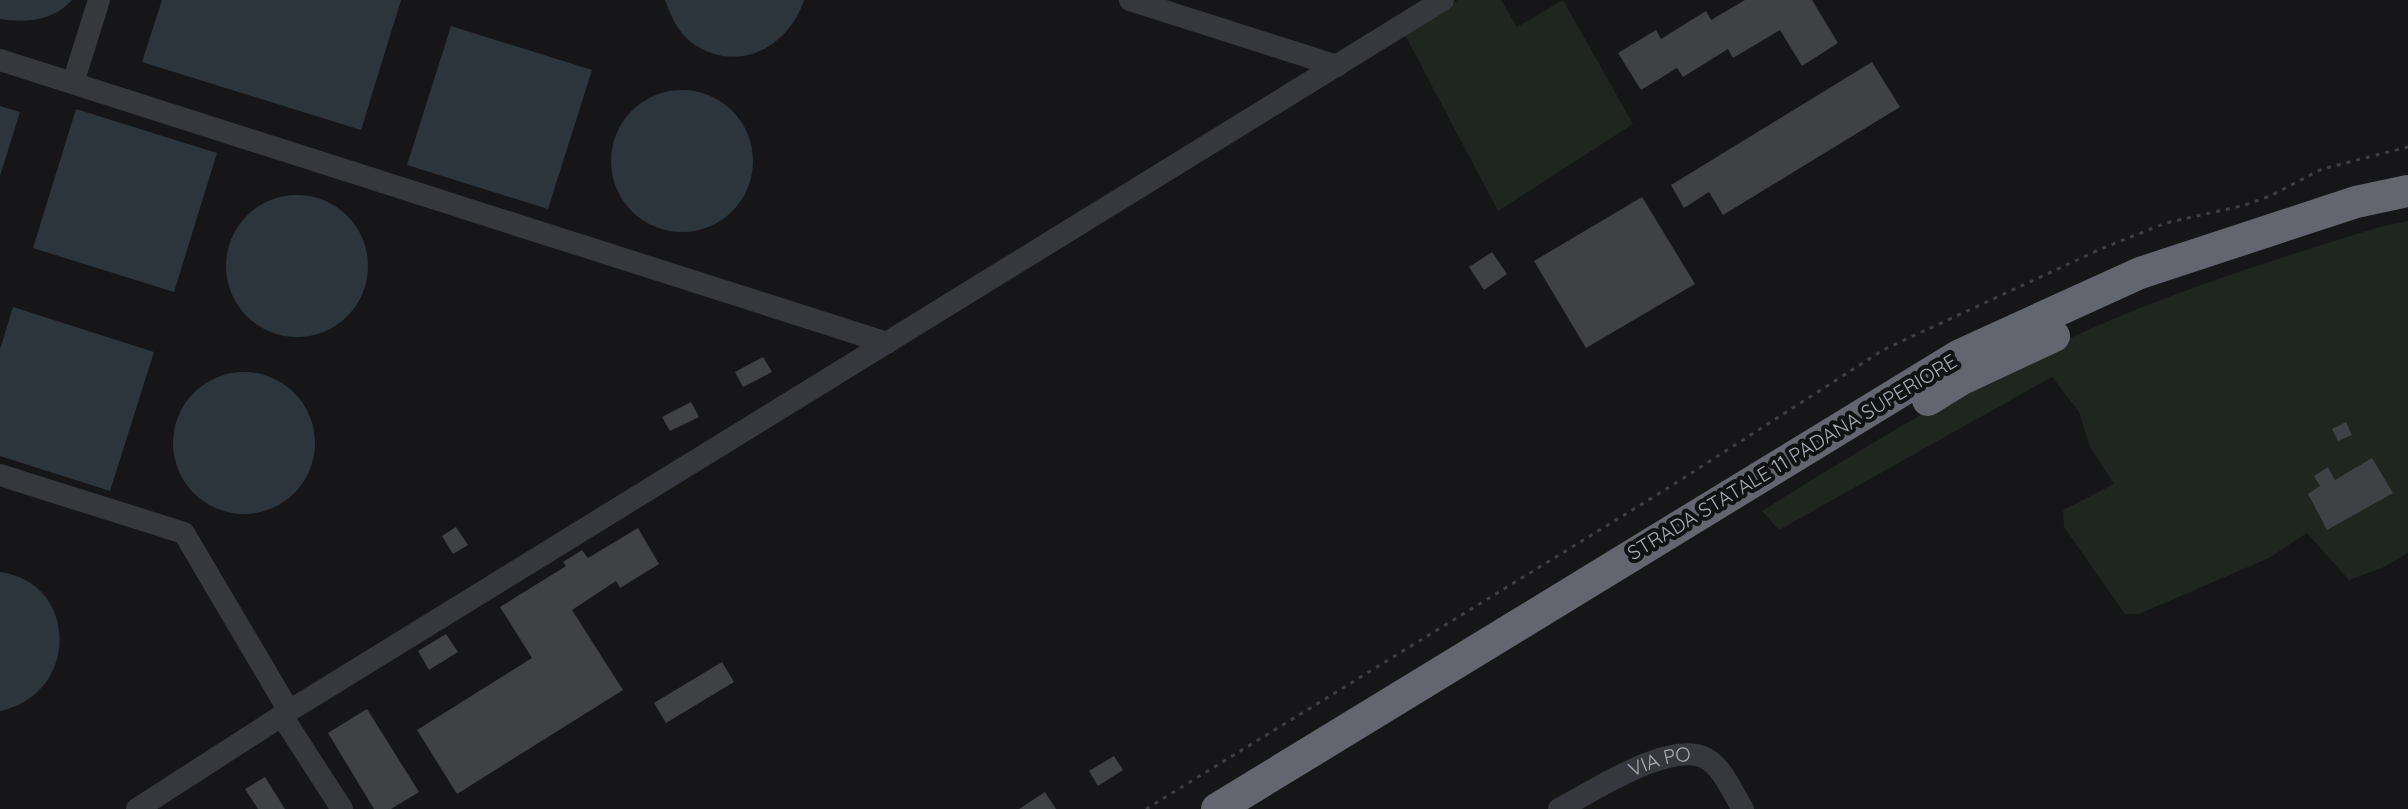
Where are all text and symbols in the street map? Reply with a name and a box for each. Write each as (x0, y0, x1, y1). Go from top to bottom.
street label: STRADA STATALE 11 PADANA SUPERIORE (1623, 348, 1961, 565)
street label: VIA PO (1624, 741, 1691, 782)

